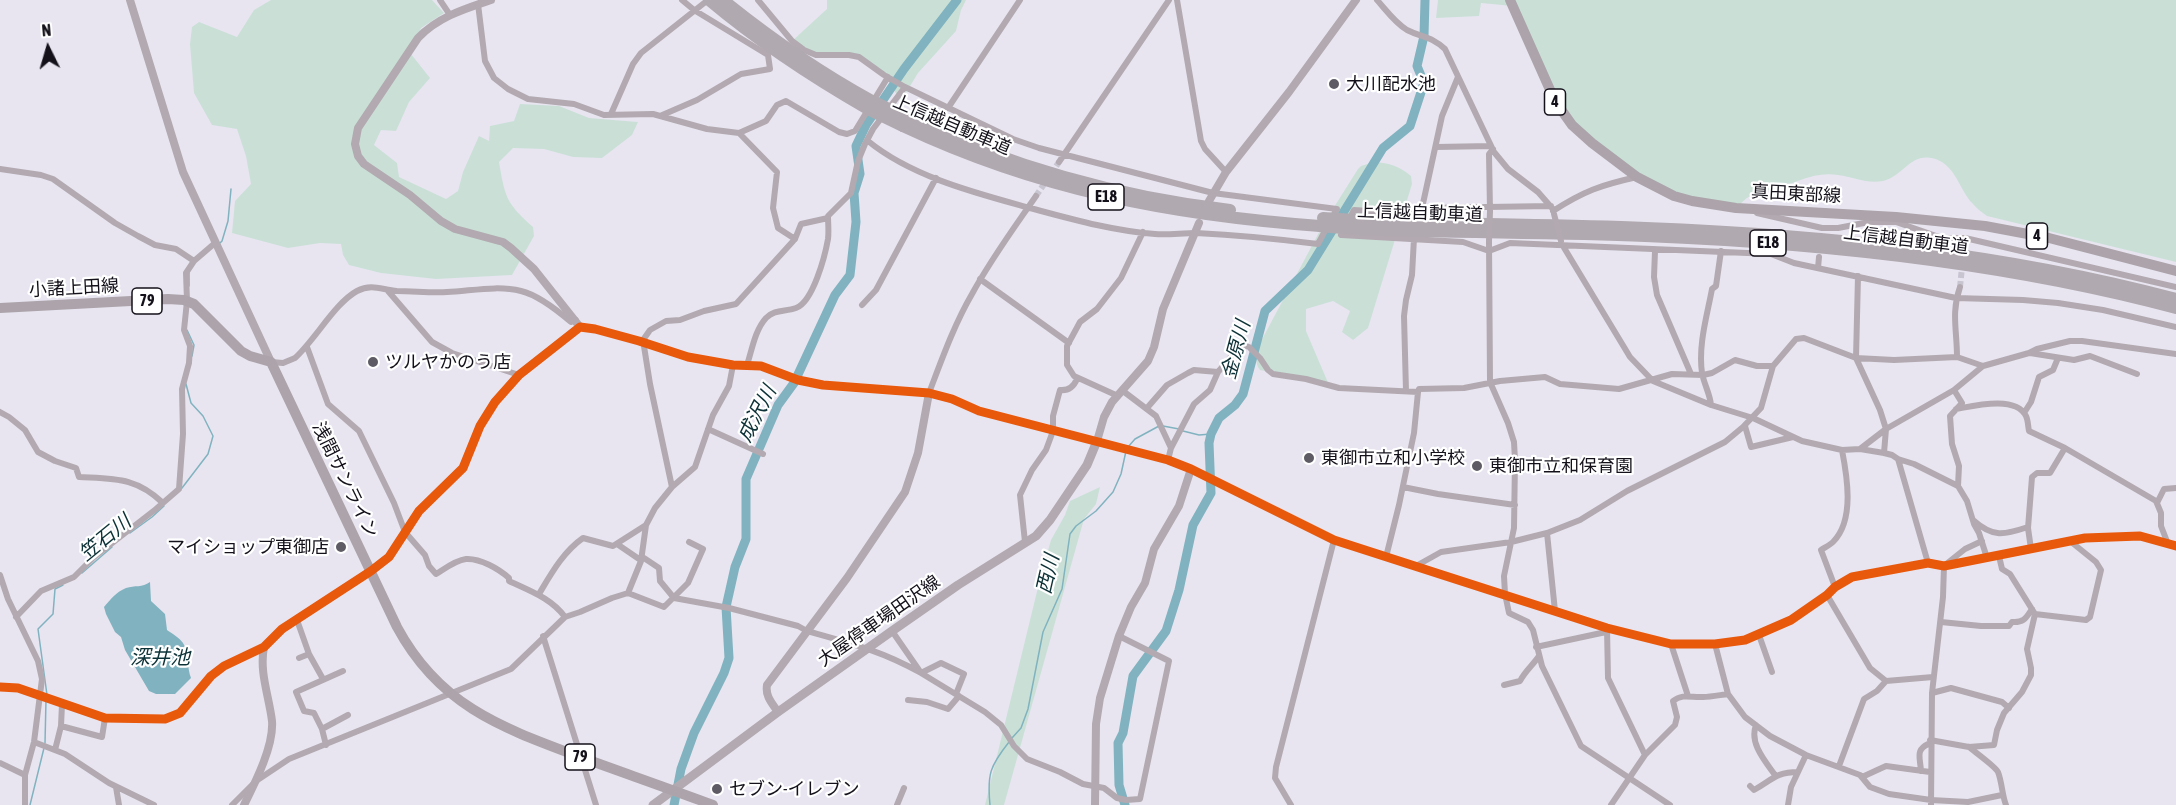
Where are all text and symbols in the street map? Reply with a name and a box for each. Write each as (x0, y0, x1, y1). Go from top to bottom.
north arrow (18, 18, 78, 78)
text: N (41, 21, 52, 39)
place label: 大川配水池 (1346, 73, 1436, 95)
marker: 大川配水池 (1327, 77, 1341, 91)
road number: 4 (1544, 89, 1566, 115)
street label: 上信越自動車道 (890, 90, 1014, 160)
street label: 真田東部線 (1750, 181, 1842, 207)
road number: E18 (1088, 184, 1124, 210)
street label: 上信越自動車道 (1357, 200, 1483, 226)
street label: 上信越自動車道 (1842, 222, 1970, 258)
road number: 4 (2026, 223, 2048, 249)
road number: E18 (1750, 230, 1786, 256)
street label: 小諸上田線 (28, 275, 120, 301)
road number: 79 (132, 288, 162, 314)
water label: 金原川 (1217, 318, 1255, 382)
place label: ツルヤかのう店 (385, 351, 511, 373)
marker: ツルヤかのう店 (366, 355, 380, 369)
water label: 成沢川 (733, 382, 781, 446)
street label: 浅間サンライン (308, 419, 382, 541)
place label: 東御市立和小学校 (1321, 447, 1465, 469)
marker: 東御市立和小学校 (1302, 451, 1316, 465)
place label: 東御市立和保育園 (1489, 455, 1633, 477)
marker: 東御市立和保育園 (1470, 459, 1484, 473)
water label: 笠石川 (74, 510, 136, 566)
place label: マイショップ東御店 (167, 536, 329, 558)
marker: マイショップ東御店 (334, 540, 348, 554)
water label: 西川 (1032, 552, 1064, 596)
street label: 大屋停車場田沢線 (814, 571, 944, 671)
water label: 深井池 (130, 646, 190, 670)
road number: 79 (565, 744, 595, 770)
place label: セブン-イレブン (729, 778, 859, 800)
marker: セブン-イレブン (710, 782, 724, 796)

